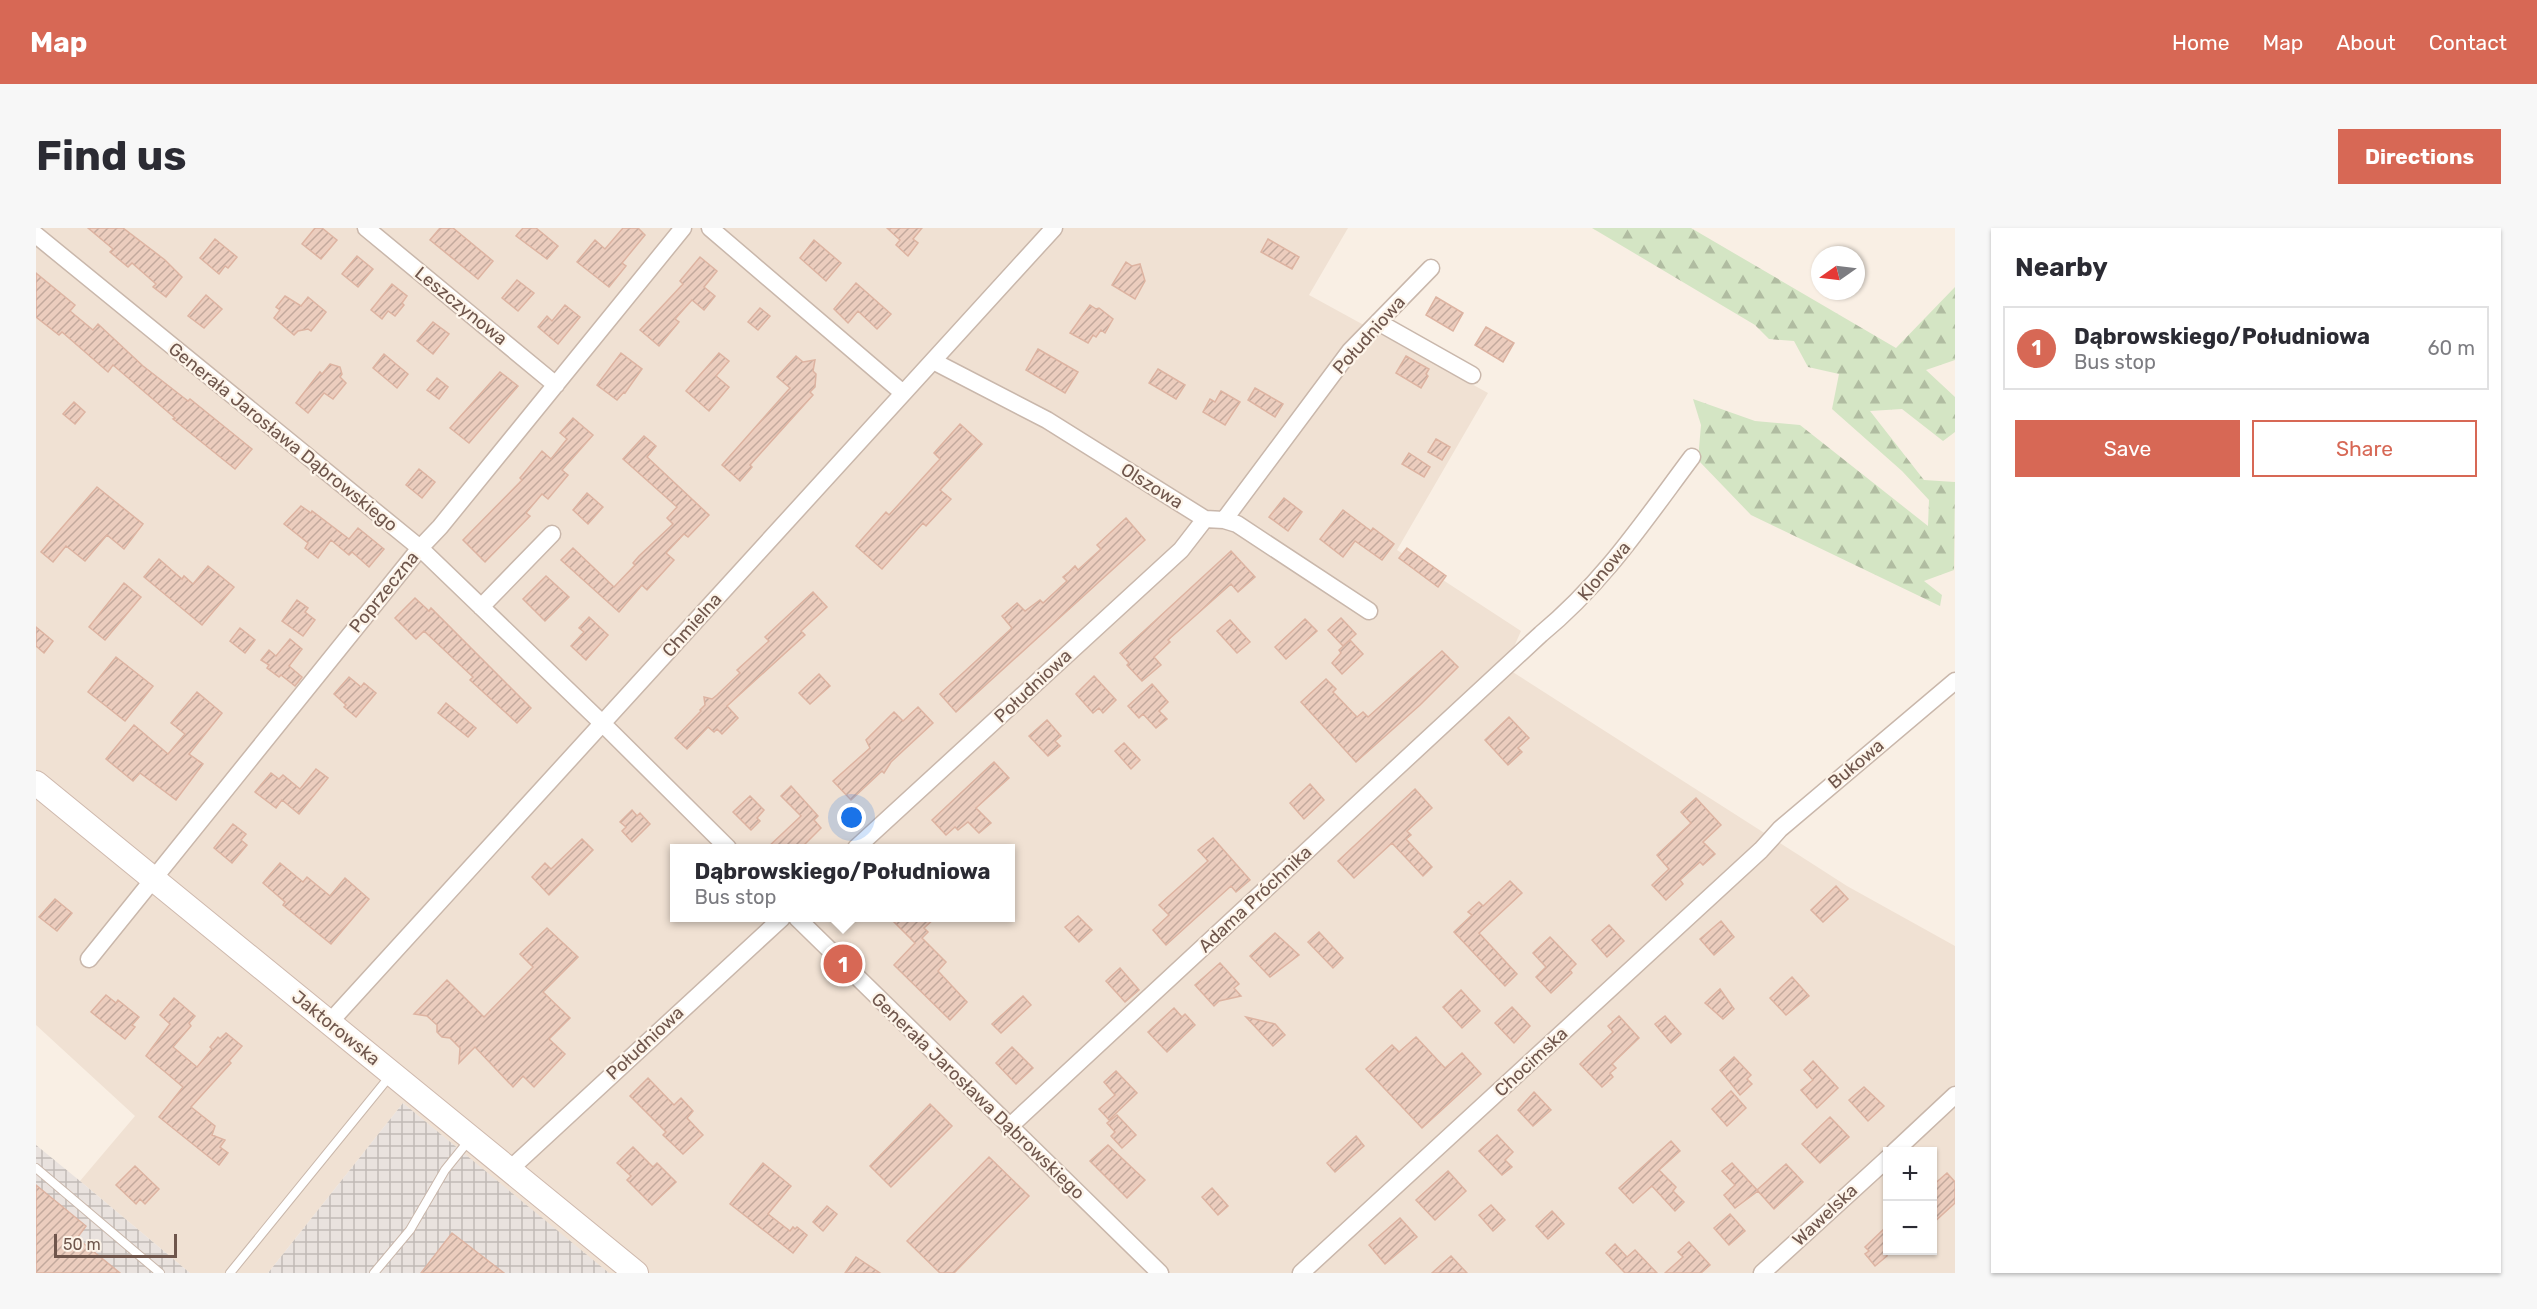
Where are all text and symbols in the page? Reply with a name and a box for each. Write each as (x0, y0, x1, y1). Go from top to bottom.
text: Map (30, 26, 87, 59)
text: Home (2172, 30, 2229, 55)
text: Map (2262, 30, 2303, 55)
text: About (2336, 30, 2396, 55)
text: Contact (2429, 30, 2507, 55)
button: Directions (2338, 129, 2501, 184)
text: Find us (36, 131, 187, 181)
north arrow (1811, 246, 1865, 300)
text: Nearby (2015, 252, 2108, 283)
street label: Leszczynowa (410, 262, 512, 350)
street label: Południowa (1328, 291, 1410, 379)
text: Dąbrowskiego/Południowa (2074, 323, 2370, 350)
text: 1 (2032, 336, 2041, 360)
text: 60 m (2428, 336, 2475, 360)
street label: Generała Jarosława Dąbrowskiego (164, 338, 402, 536)
text: Bus stop (2074, 350, 2156, 374)
button: Save (2015, 420, 2240, 477)
button: Share (2252, 420, 2477, 477)
street label: Olszowa (1117, 458, 1187, 514)
street label: Klonowa (1573, 537, 1635, 605)
street label: Poprzeczna (344, 547, 424, 637)
street label: Chmielna (658, 588, 726, 662)
street label: Południowa (990, 645, 1076, 727)
street label: Bukowa (1824, 734, 1888, 794)
your location (837, 803, 866, 832)
street label: Adama Próchnika (1194, 841, 1316, 957)
popup (670, 844, 1015, 922)
text: Dąbrowskiego/Południowa (694, 858, 991, 885)
text: Bus stop (694, 885, 776, 909)
pin: 1 (824, 942, 862, 986)
street label: Jaktorowska (287, 986, 385, 1070)
street label: Generała Jarosława Dąbrowskiego (867, 988, 1089, 1204)
street label: Południowa (602, 1002, 688, 1084)
street label: Chocimska (1490, 1023, 1572, 1101)
map controls (1883, 1147, 1937, 1255)
button: + (1883, 1147, 1937, 1201)
street label: Wawelska (1788, 1179, 1862, 1251)
button: − (1883, 1201, 1937, 1255)
scale bar (54, 1231, 177, 1258)
text: 50 m (63, 1235, 101, 1254)

